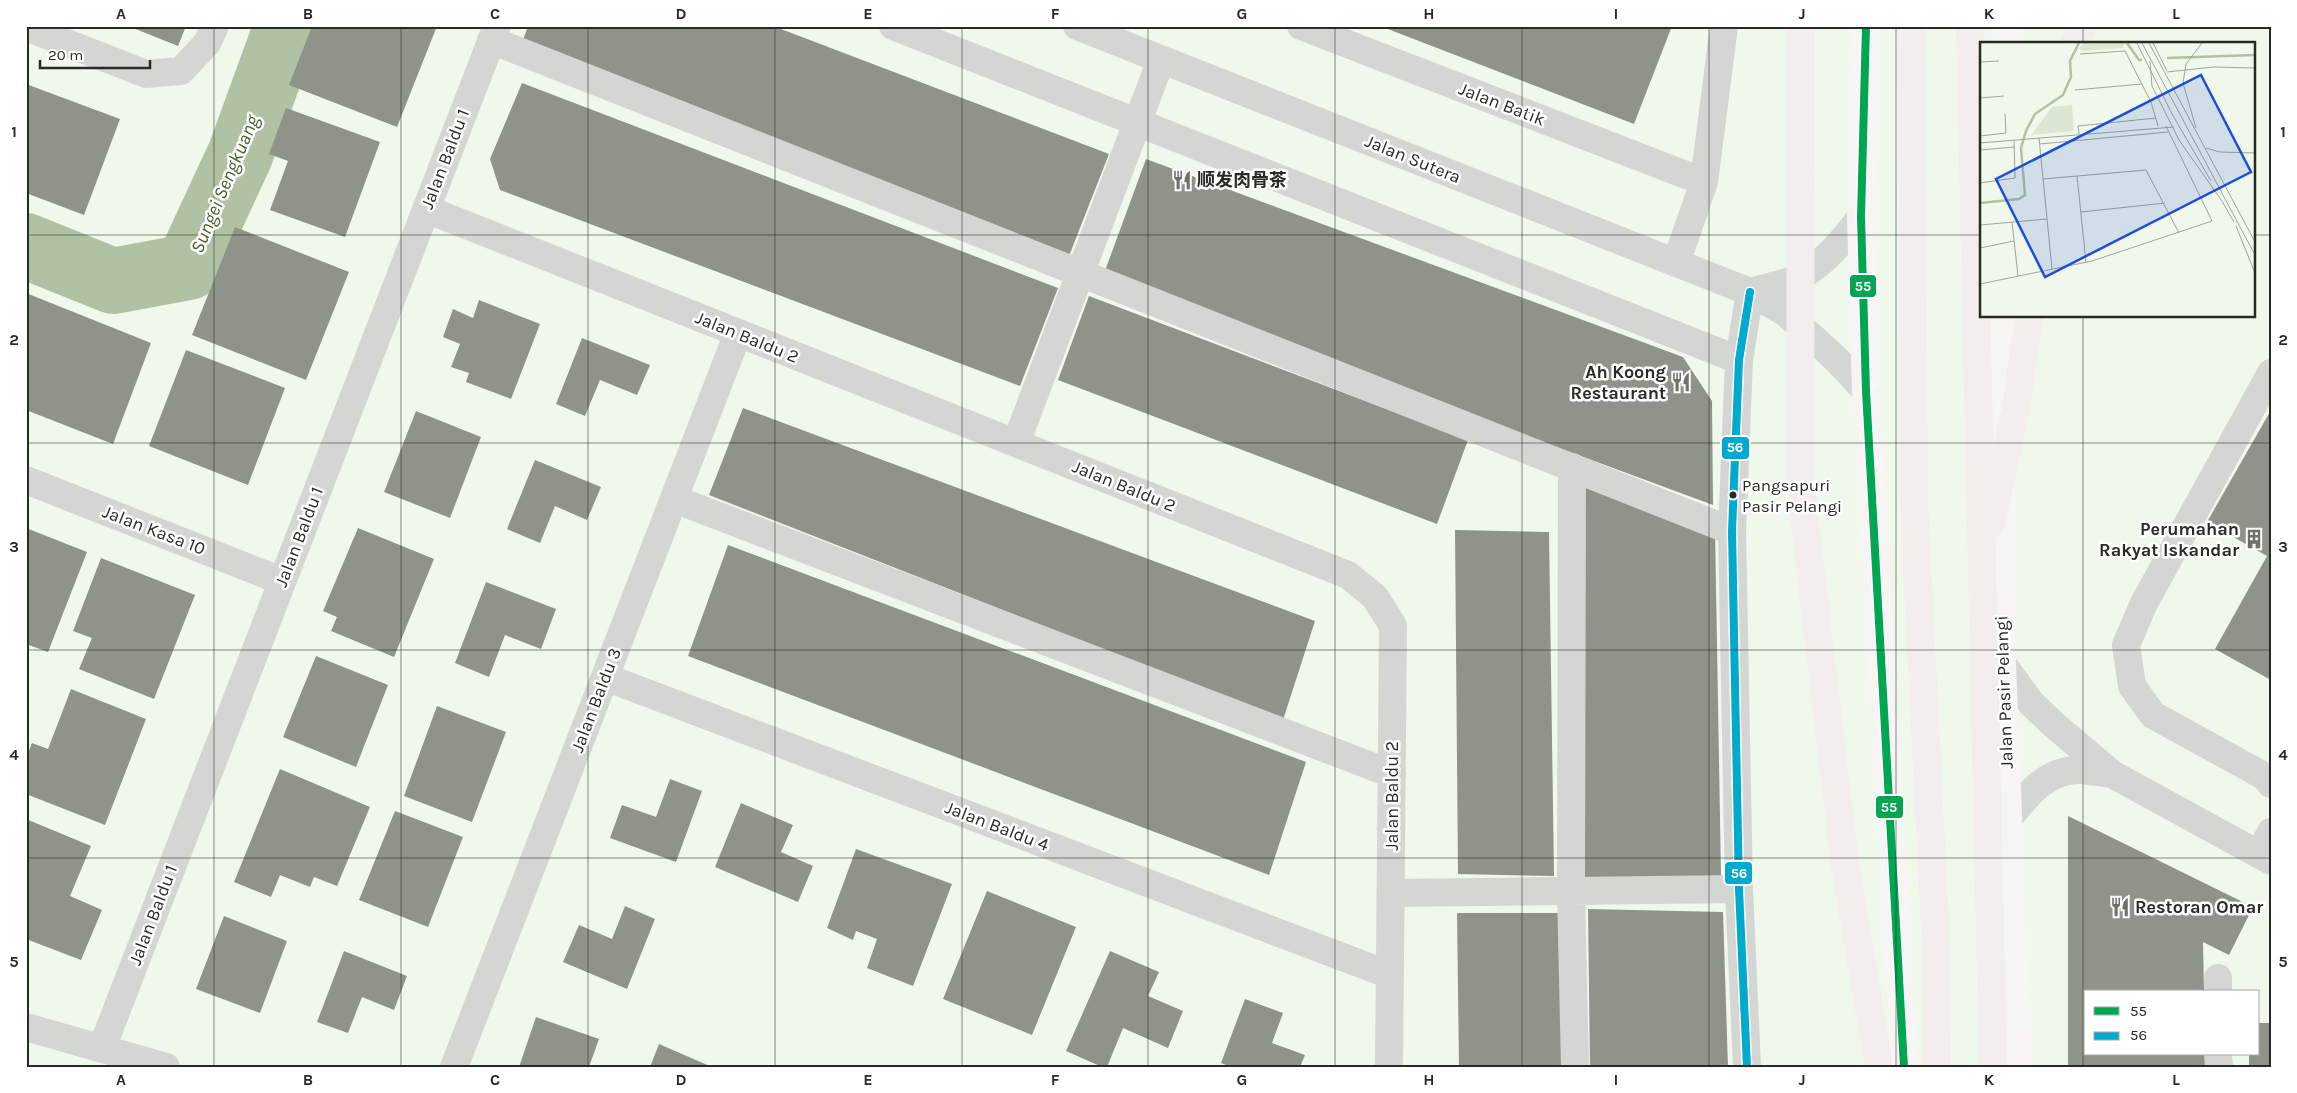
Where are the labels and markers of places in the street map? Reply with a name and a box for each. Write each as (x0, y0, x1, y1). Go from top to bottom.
restaurant icon: 顺发肉骨茶 (1171, 169, 1193, 191)
place label: 顺发肉骨茶 (1197, 169, 1287, 191)
place label: Ah Koong Restaurant (1571, 361, 1667, 404)
restaurant icon: Ah Koong Restaurant (1670, 371, 1692, 393)
place label: Pangsapuri Pasir Pelangi (1742, 475, 1842, 516)
marker: Pangsapuri Pasir Pelangi (1728, 490, 1738, 500)
place label: Perumahan Rakyat Iskandar (2099, 518, 2239, 561)
building icon: Perumahan Rakyat Iskandar (2243, 528, 2265, 550)
restaurant icon: Restoran Omar (2109, 896, 2131, 918)
place label: Restoran Omar (2135, 896, 2263, 918)

